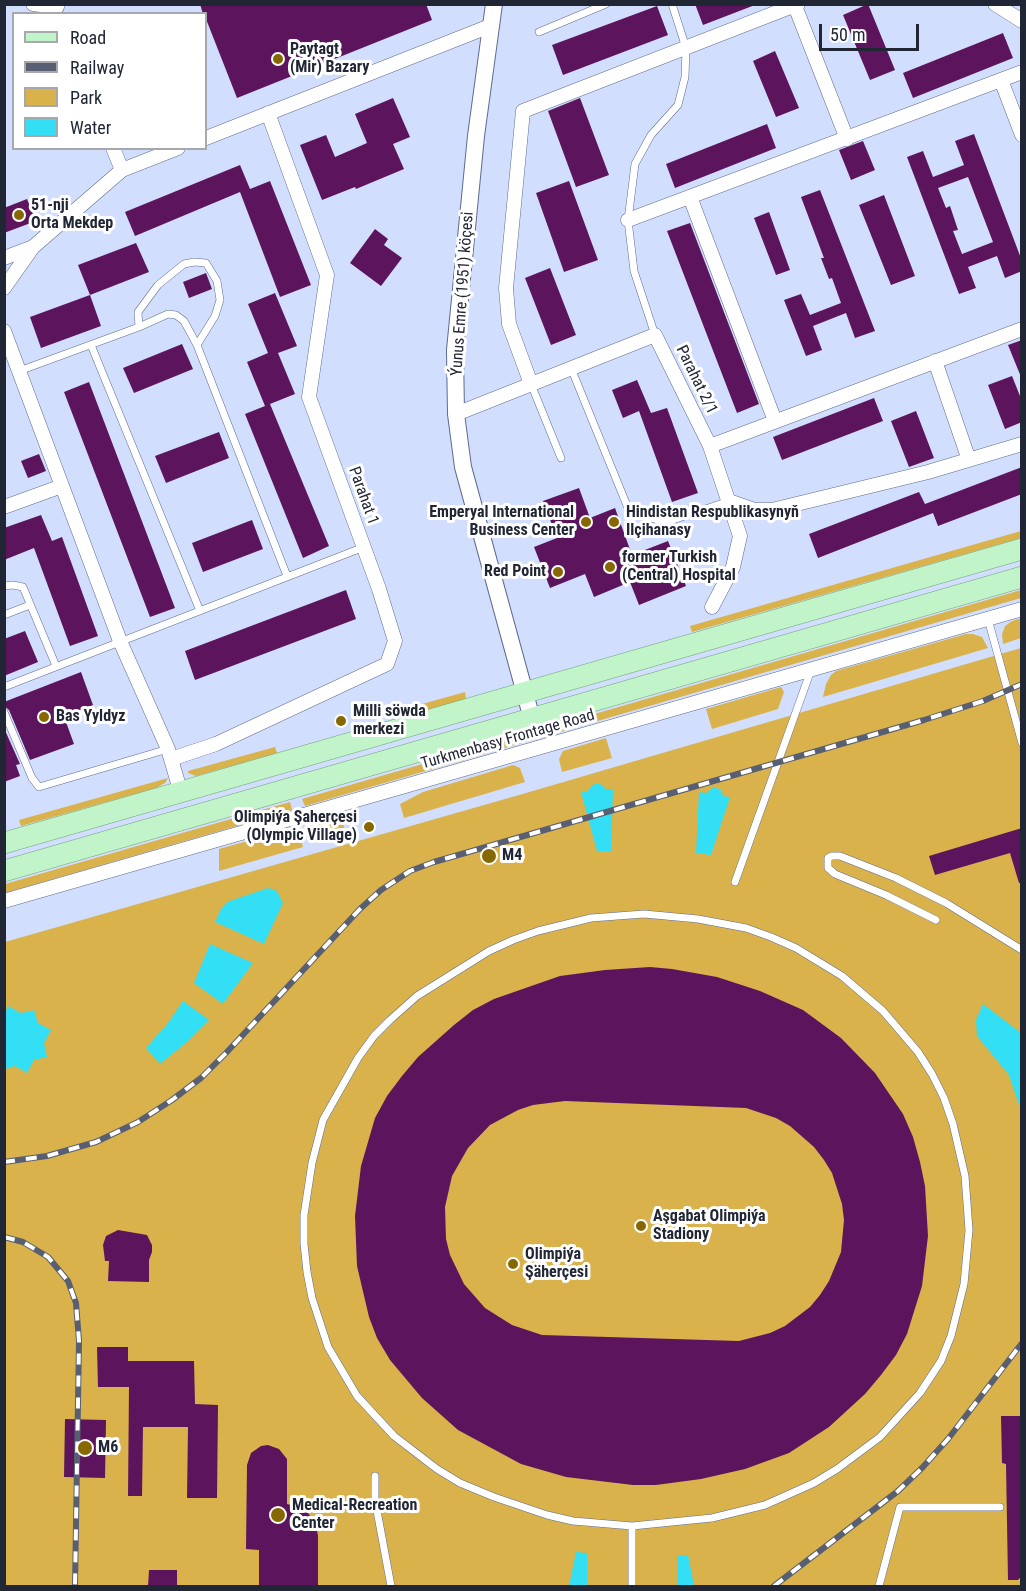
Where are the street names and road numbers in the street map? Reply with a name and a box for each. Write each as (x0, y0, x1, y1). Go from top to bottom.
street label: Ýunus Emre (1951) köçesi (448, 211, 478, 377)
street label: Parahat 2/1 (671, 342, 721, 418)
street label: Parahat 1 (344, 464, 382, 528)
street label: Turkmenbasy Frontage Road (419, 706, 597, 774)

